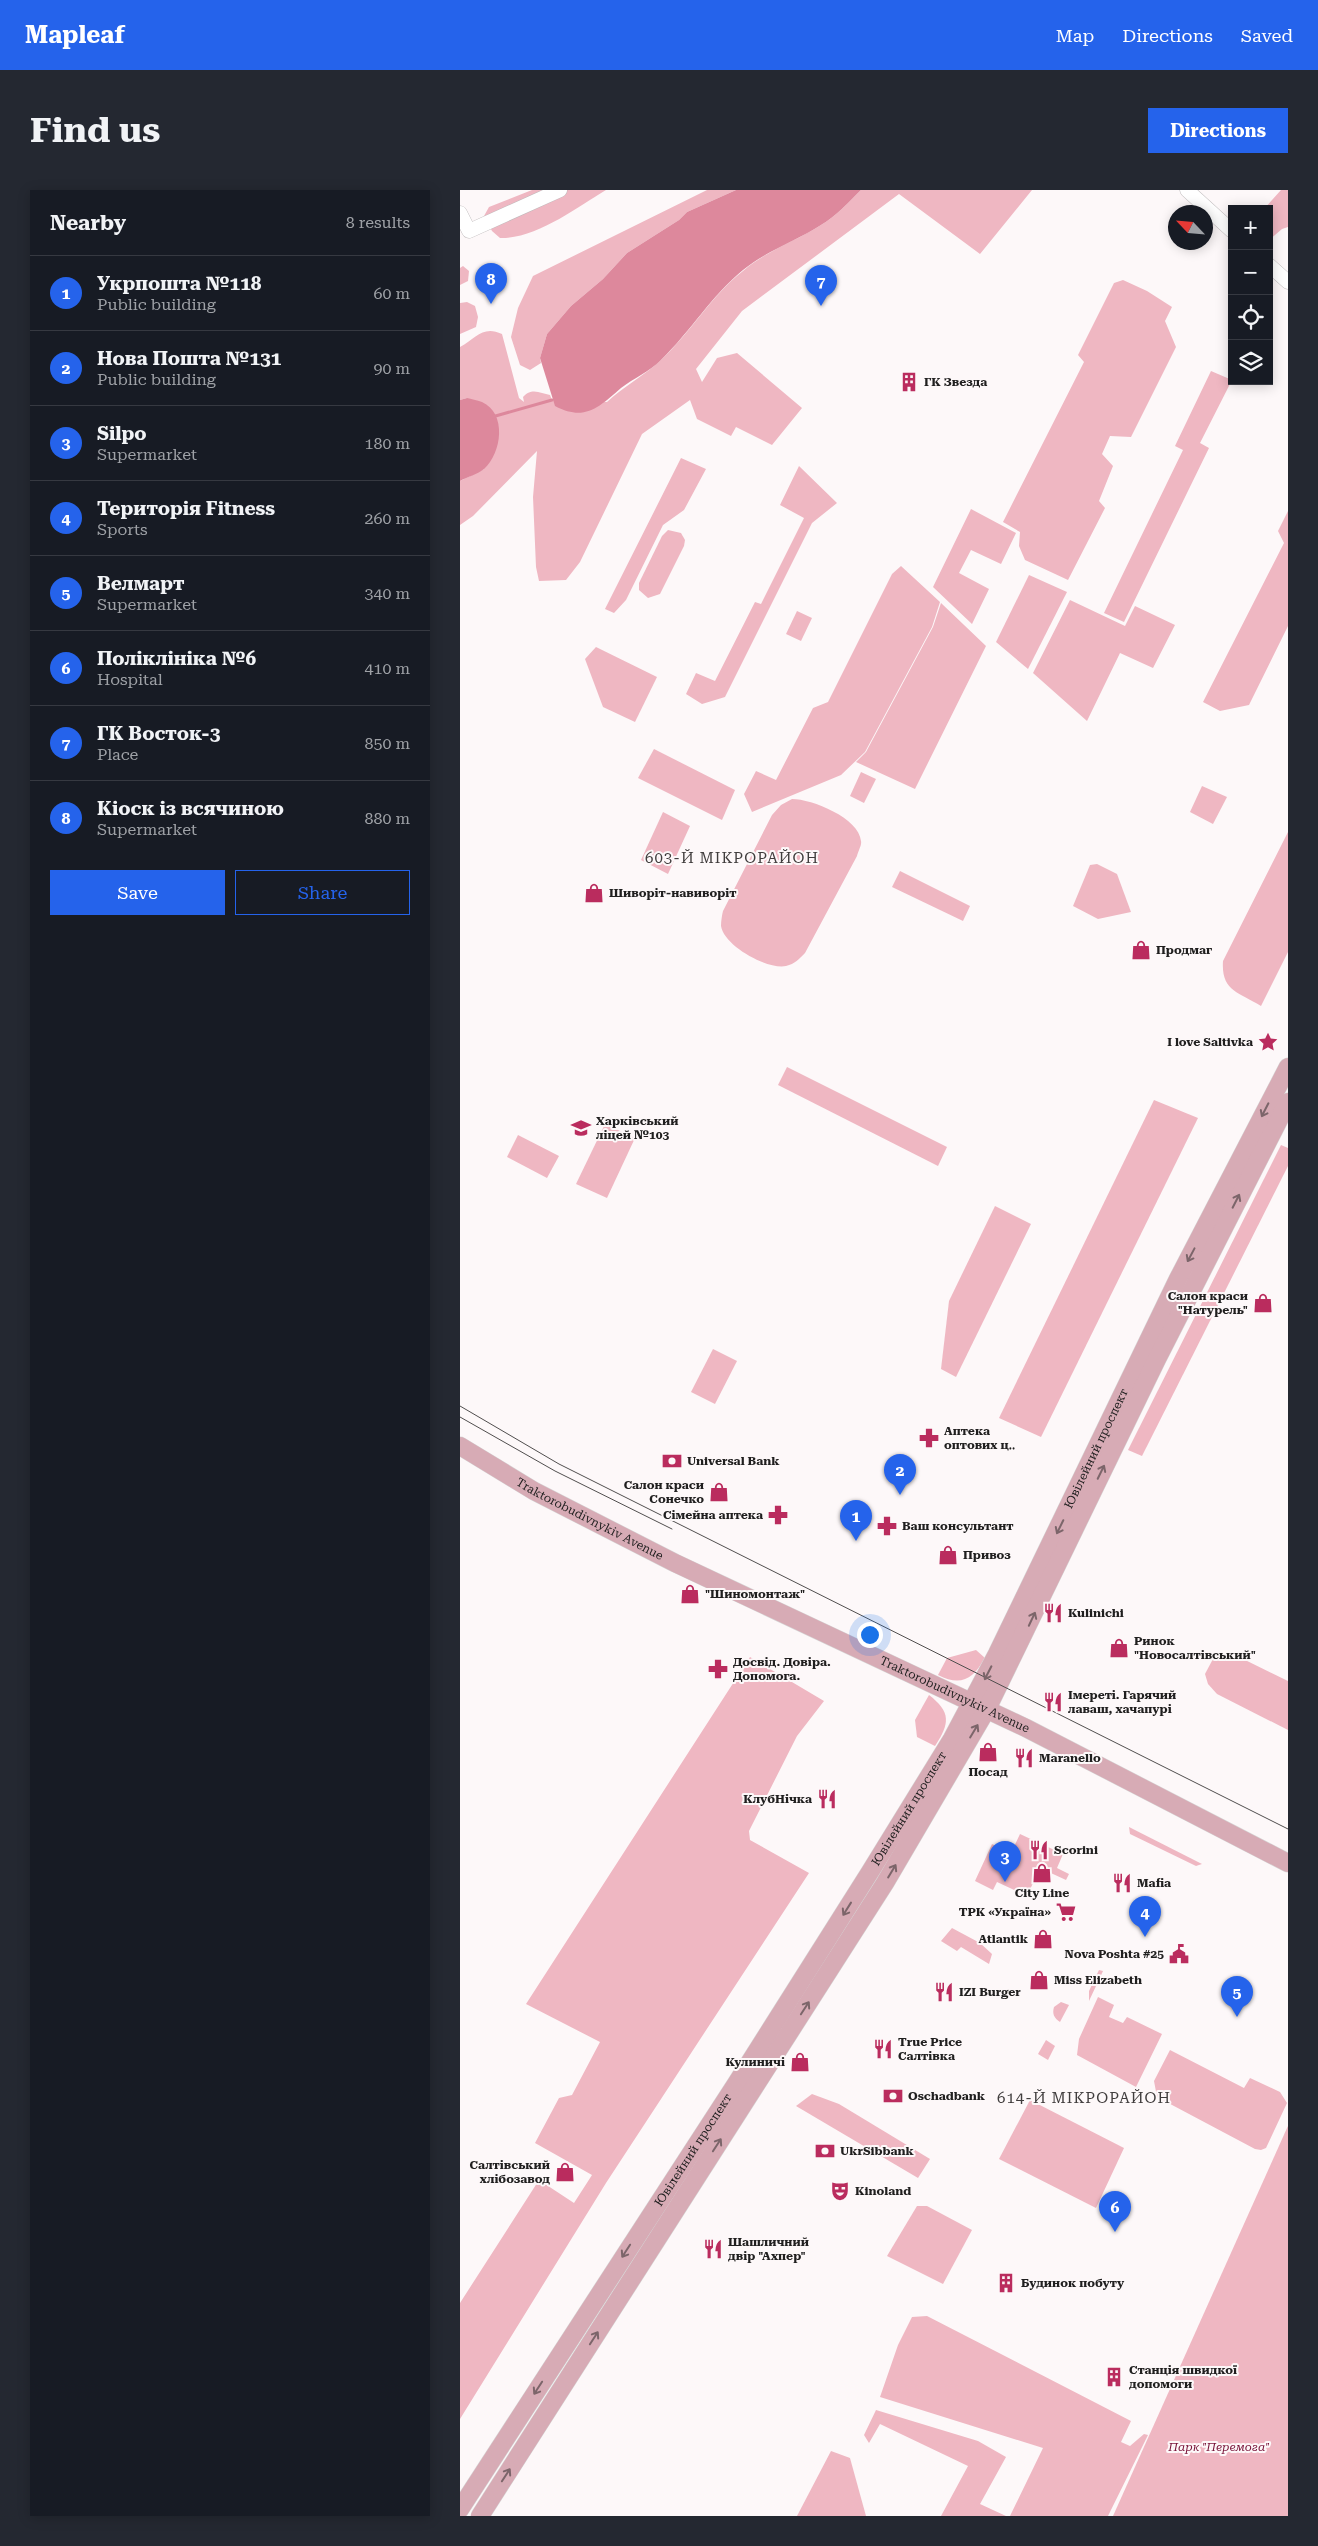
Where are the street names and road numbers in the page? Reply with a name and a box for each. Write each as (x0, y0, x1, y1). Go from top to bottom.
street label: Ювілейний проспект (1061, 1386, 1131, 1511)
street label: Traktorobudivnykiv Avenue (514, 1475, 666, 1563)
street label: Traktorobudivnykiv Avenue (878, 1653, 1032, 1736)
street label: Ювілейний проспект (869, 1749, 950, 1868)
street label: Ювілейний проспект (651, 2091, 735, 2209)

